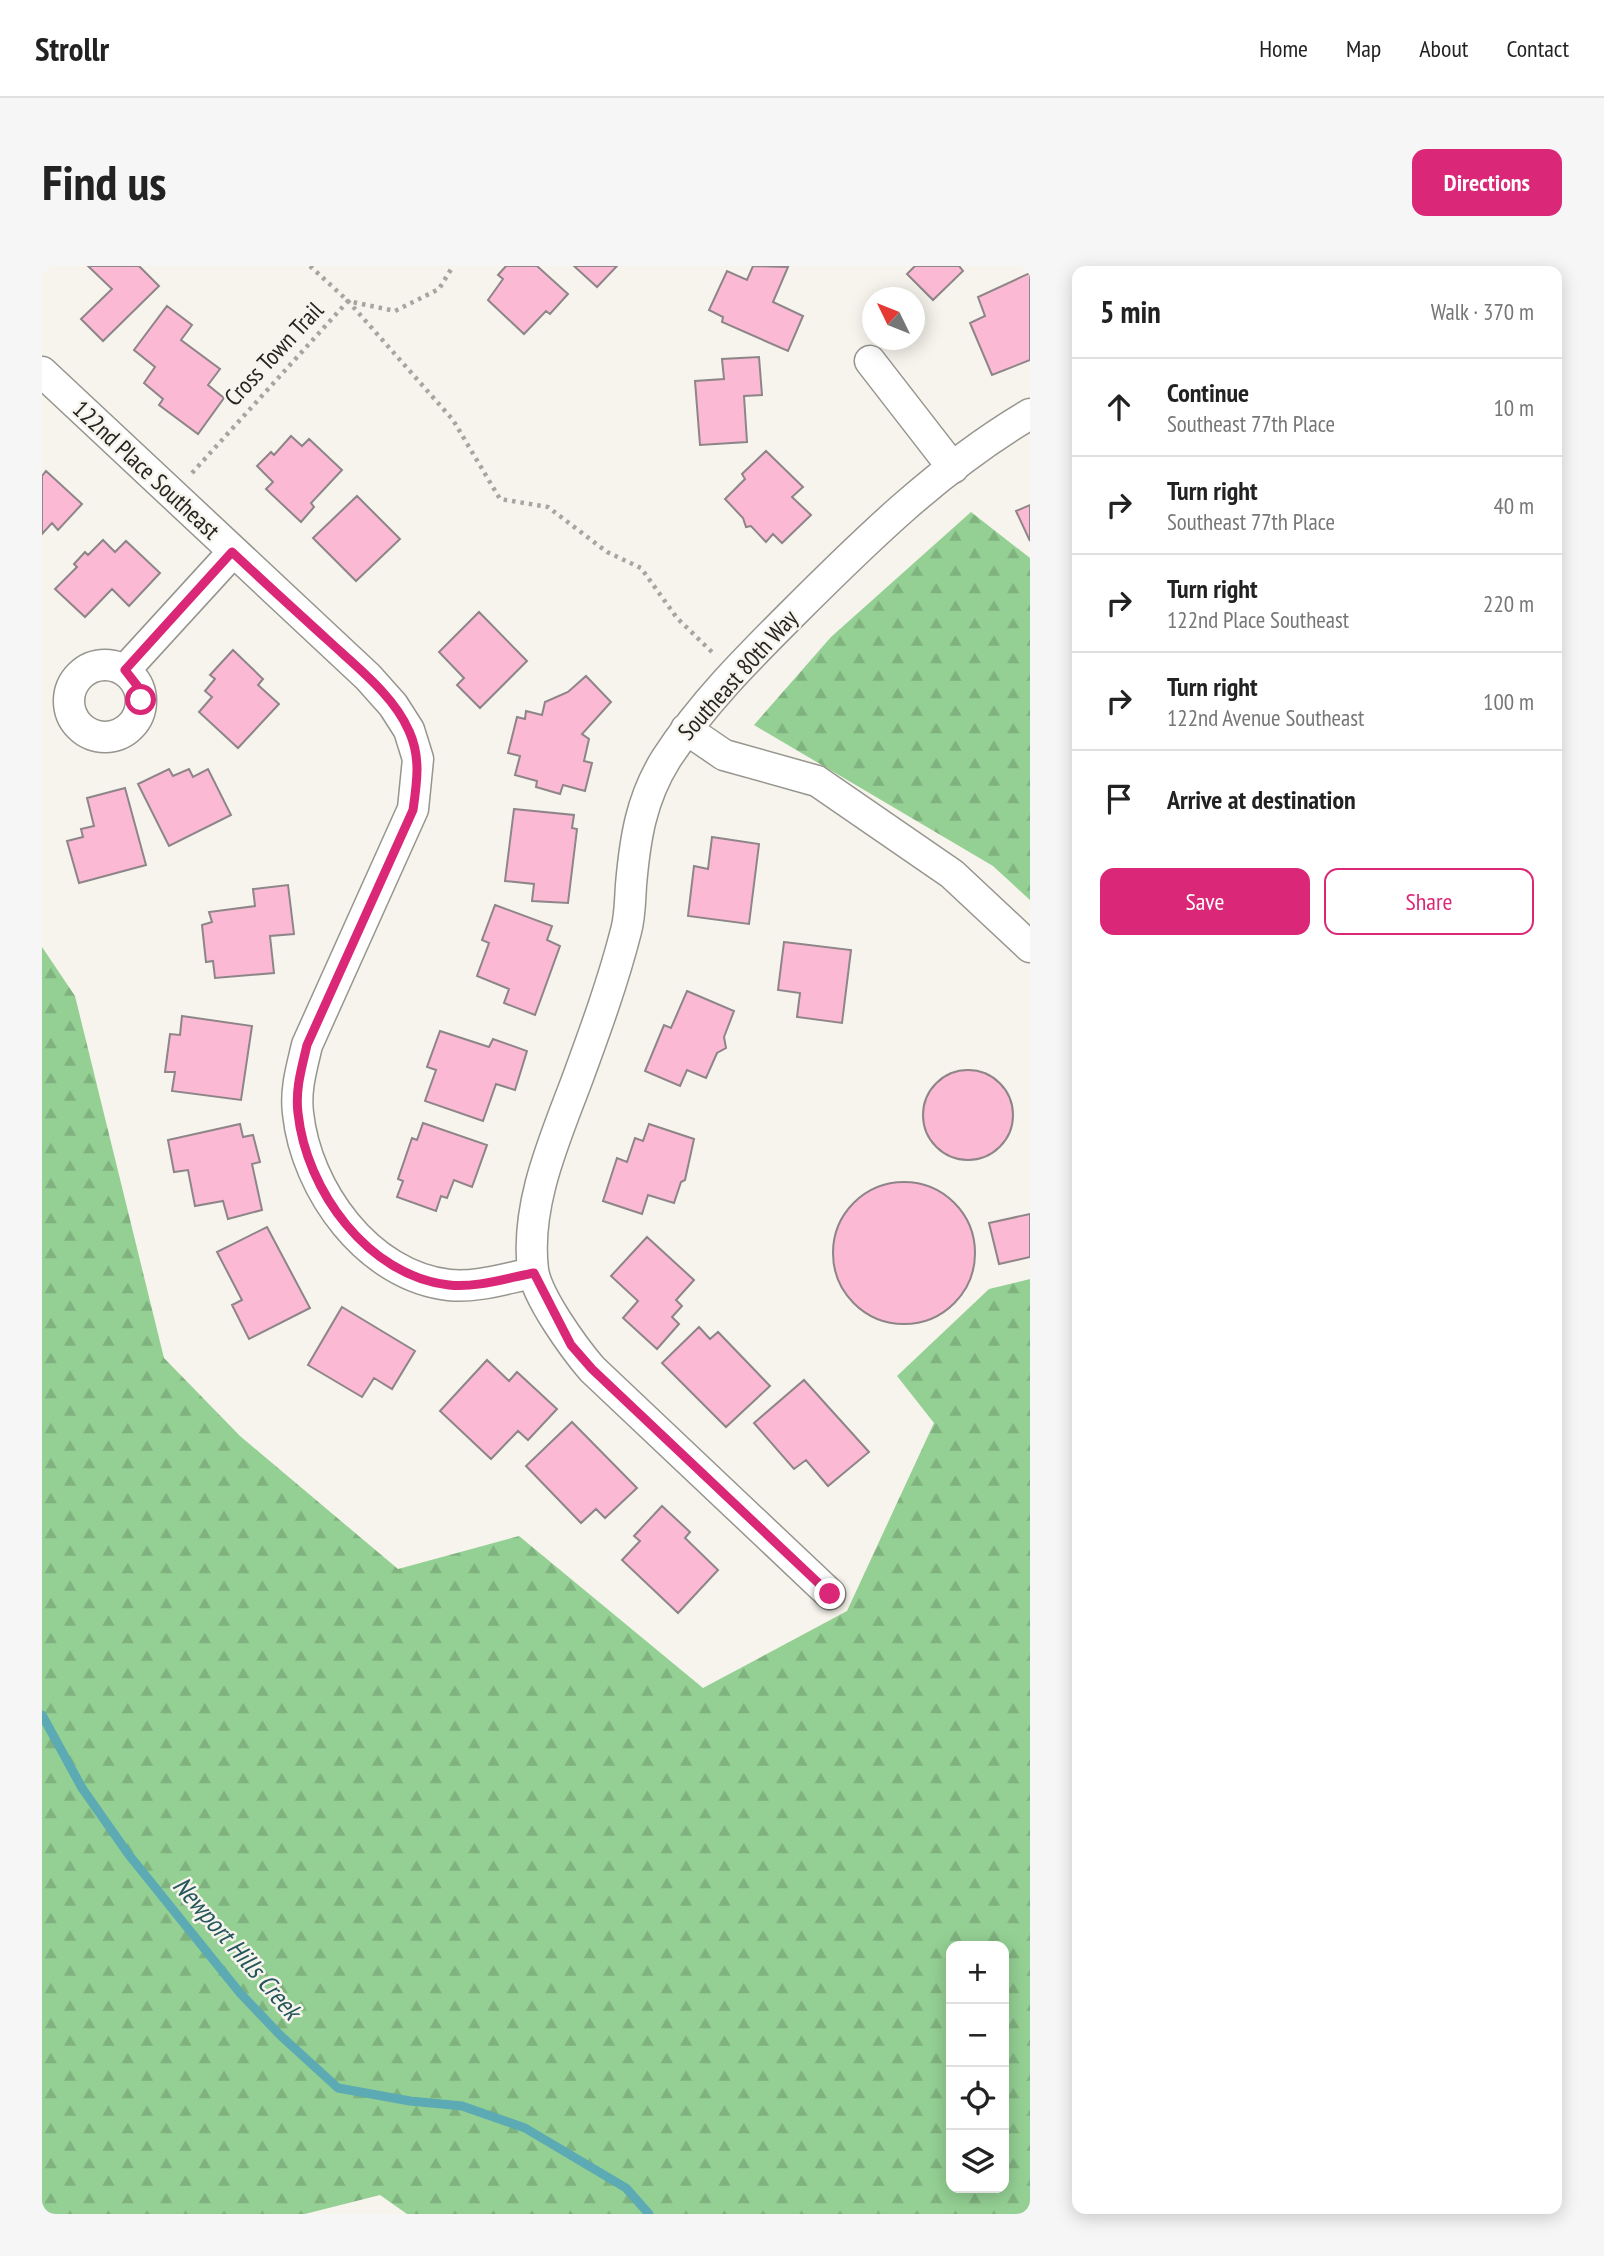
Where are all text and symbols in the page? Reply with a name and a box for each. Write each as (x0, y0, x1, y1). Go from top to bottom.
text: Strollr (35, 27, 109, 70)
text: Home (1259, 33, 1308, 64)
text: Map (1346, 33, 1381, 64)
text: About (1419, 33, 1468, 64)
text: Contact (1506, 33, 1569, 64)
button: Directions (1412, 149, 1562, 216)
text: Find us (42, 150, 166, 214)
north arrow (862, 287, 925, 350)
text: 5 min (1100, 292, 1161, 331)
street label: Cross Town Trail (217, 295, 330, 412)
text: Walk · 370 m (1431, 297, 1534, 326)
text: Continue (1167, 376, 1249, 409)
icon: ahead (1100, 388, 1138, 426)
text: 10 m (1493, 393, 1534, 422)
street label: 122nd Place Southeast (66, 394, 227, 546)
text: Southeast 77th Place (1167, 409, 1335, 438)
text: Turn right (1167, 474, 1258, 507)
icon: right (1100, 486, 1138, 524)
text: 40 m (1493, 491, 1534, 520)
text: Southeast 77th Place (1167, 507, 1335, 536)
text: Turn right (1167, 572, 1258, 605)
icon: right (1100, 584, 1138, 622)
text: 220 m (1483, 589, 1534, 618)
street label: Southeast 80th Way (671, 603, 804, 746)
text: 122nd Place Southeast (1167, 605, 1349, 634)
text: Turn right (1167, 670, 1258, 703)
icon: right (1100, 682, 1138, 720)
route start (125, 684, 156, 715)
text: 100 m (1483, 687, 1534, 716)
text: 122nd Avenue Southeast (1167, 703, 1364, 732)
icon: arrive (1100, 780, 1138, 818)
text: Arrive at destination (1167, 783, 1356, 816)
button: Save (1100, 868, 1310, 935)
button: Share (1324, 868, 1534, 935)
route end (814, 1578, 845, 1609)
water label: Newport Hills Creek (166, 1869, 310, 2028)
map controls (946, 1941, 1009, 2193)
button: + (946, 1941, 1009, 2004)
button: − (946, 2004, 1009, 2067)
button: locate (946, 2067, 1009, 2130)
button: layers (946, 2130, 1009, 2193)

